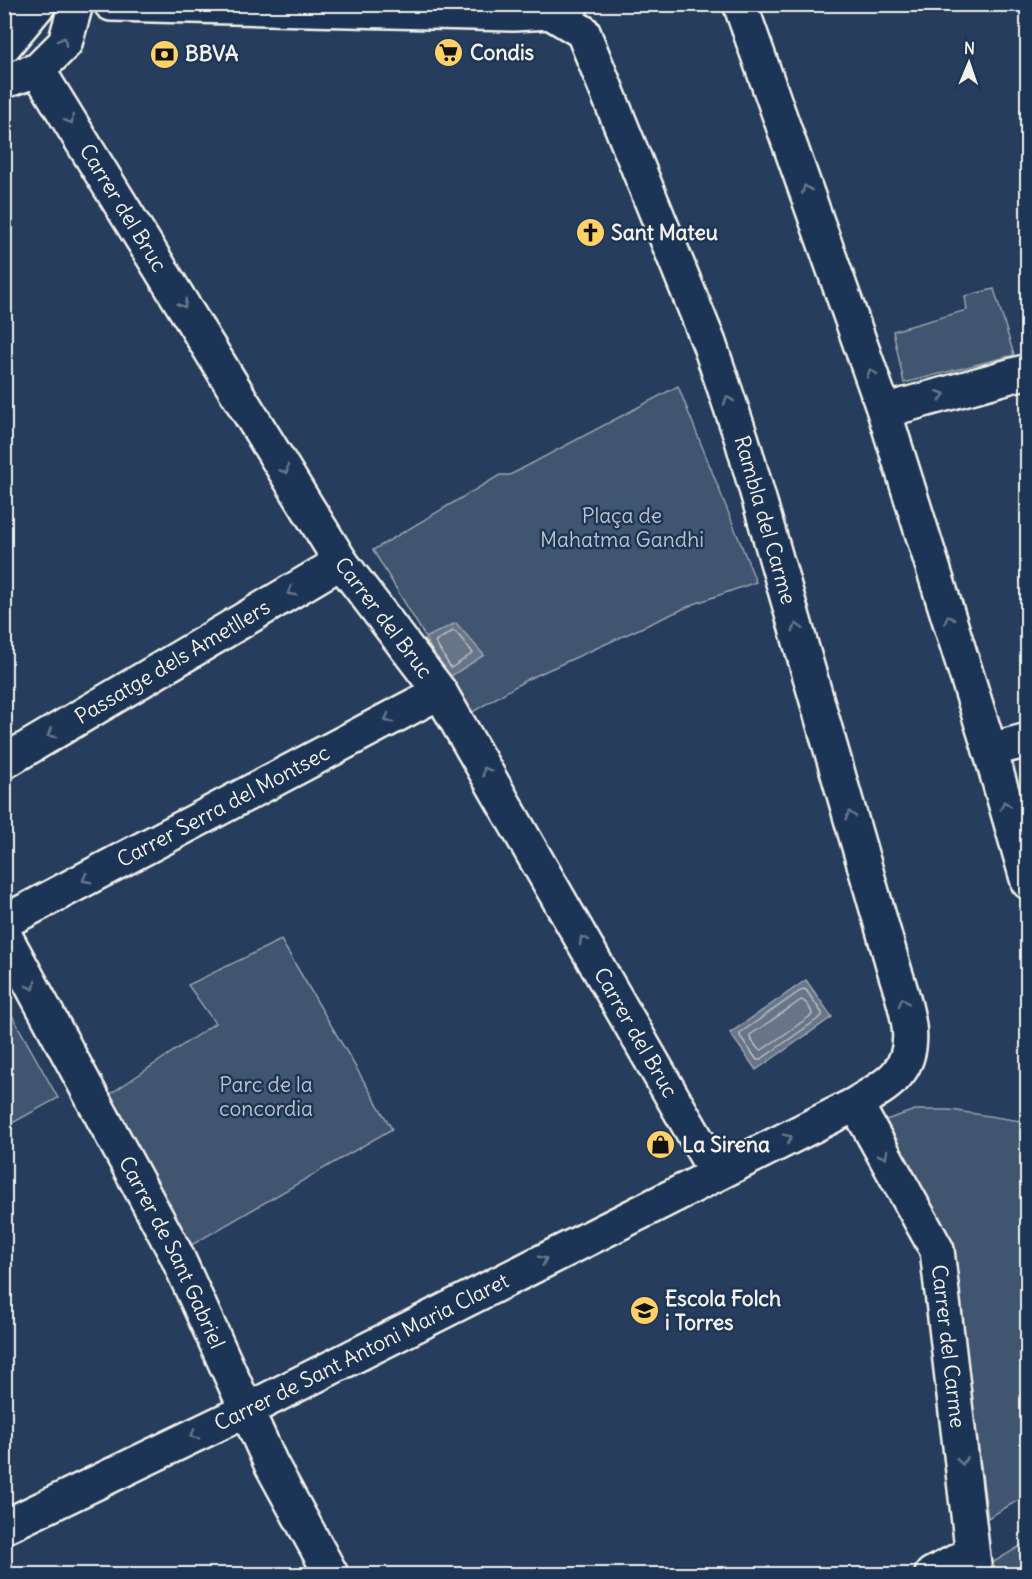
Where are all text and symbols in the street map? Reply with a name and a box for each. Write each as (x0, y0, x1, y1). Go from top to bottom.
north arrow (939, 33, 999, 93)
one-way arrow (56, 36, 68, 47)
supermarket icon: Condis (433, 37, 465, 69)
bank icon: BBVA (148, 38, 180, 70)
text: N (964, 38, 975, 58)
place label: Condis (470, 39, 535, 66)
place label: BBVA (185, 40, 239, 67)
one-way arrow (62, 114, 74, 124)
street label: Carrer del Bruc (74, 139, 173, 277)
one-way arrow (800, 184, 813, 195)
church icon: Sant Mateu (574, 217, 606, 249)
place label: Sant Mateu (611, 219, 718, 246)
one-way arrow (175, 298, 187, 308)
one-way arrow (865, 368, 878, 379)
one-way arrow (935, 390, 946, 402)
one-way arrow (723, 395, 736, 406)
street label: Rambla del Carme (729, 432, 802, 607)
one-way arrow (277, 464, 289, 474)
park label: Plaça de Mahatma Gandhi (540, 502, 704, 553)
street label: Carrer del Bruc (329, 551, 439, 684)
one-way arrow (287, 584, 297, 596)
street label: Passatge dels Ametllers (70, 593, 275, 730)
one-way arrow (944, 614, 956, 625)
one-way arrow (792, 622, 804, 633)
one-way arrow (384, 712, 395, 723)
one-way arrow (47, 727, 57, 739)
street label: Carrer Serra del Montsec (112, 739, 334, 873)
one-way arrow (481, 767, 493, 777)
one-way arrow (1000, 800, 1013, 810)
one-way arrow (845, 810, 857, 821)
one-way arrow (81, 871, 92, 883)
one-way arrow (578, 936, 590, 946)
street label: Carrer del Bruc (588, 963, 684, 1102)
one-way arrow (25, 980, 36, 990)
one-way arrow (898, 997, 910, 1008)
park label: Parc de la concordia (219, 1071, 313, 1122)
shop icon: La Sirena (645, 1129, 677, 1161)
place label: La Sirena (682, 1131, 770, 1158)
one-way arrow (781, 1133, 792, 1145)
one-way arrow (877, 1149, 888, 1159)
street label: Carrer de Sant Gabriel (113, 1151, 231, 1353)
one-way arrow (537, 1256, 548, 1268)
street label: Carrer del Carme (926, 1263, 972, 1430)
street label: Carrer de Sant Antoni Maria Claret (210, 1267, 513, 1437)
place label: Escola Folch i Torres (665, 1285, 781, 1336)
school or university icon: Escola Folch i Torres (628, 1295, 660, 1327)
one-way arrow (190, 1428, 201, 1440)
one-way arrow (955, 1456, 968, 1465)

